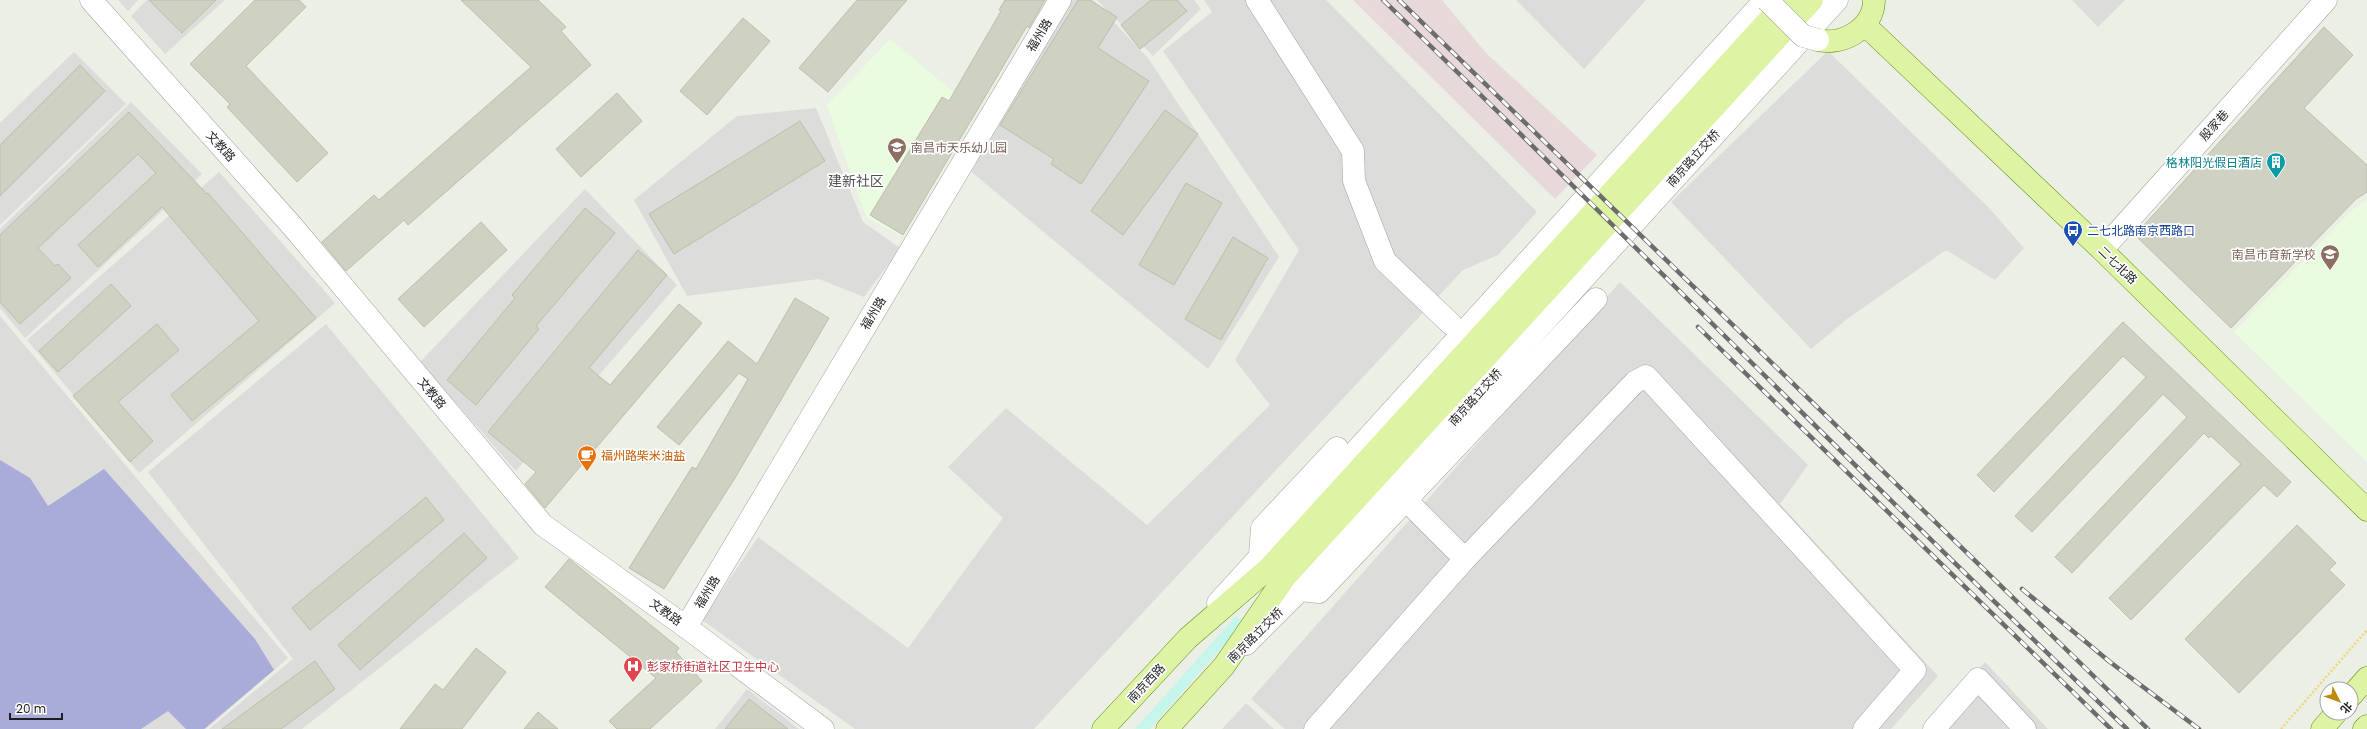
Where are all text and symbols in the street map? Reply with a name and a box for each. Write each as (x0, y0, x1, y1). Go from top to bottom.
street label: 福州路 (1022, 15, 1056, 55)
street label: 殷家巷 (2196, 106, 2232, 144)
street label: 南京路立交桥 (1663, 126, 1723, 190)
street label: 文教路 (203, 127, 239, 165)
school or university icon: 南昌市天乐幼儿园 (886, 136, 908, 164)
place label: 南昌市天乐幼儿园 (911, 139, 1007, 156)
building icon: 格林阳光假日酒店 (2265, 151, 2287, 179)
place label: 格林阳光假日酒店 (2166, 154, 2262, 171)
district label: 建新社区 (828, 171, 884, 191)
bus stop icon: 二七北路南京西路口 (2062, 219, 2084, 247)
place label: 二七北路南京西路口 (2087, 222, 2195, 239)
street label: 二七北路 (2095, 242, 2141, 288)
school or university icon: 南昌市育新学校 (2319, 243, 2341, 271)
place label: 南昌市育新学校 (2232, 246, 2316, 263)
street label: 福州路 (856, 293, 890, 333)
street label: 南京路立交桥 (1445, 365, 1505, 429)
street label: 文教路 (414, 374, 450, 412)
cafe icon: 福州路柴米油盐 (576, 444, 598, 472)
place label: 福州路柴米油盐 (601, 447, 685, 464)
street label: 福州路 (690, 572, 724, 612)
street label: 文教路 (646, 595, 686, 629)
street label: 南京路立交桥 (1224, 604, 1286, 666)
hospital icon: 彭家桥街道社区卫生中心 (622, 655, 644, 683)
place label: 彭家桥街道社区卫生中心 (647, 658, 779, 675)
street label: 南京西路 (1123, 660, 1169, 706)
north arrow (2319, 681, 2359, 721)
scale bar (10, 695, 62, 721)
text: 北 (2337, 698, 2356, 717)
text: 20 m (16, 700, 46, 717)

